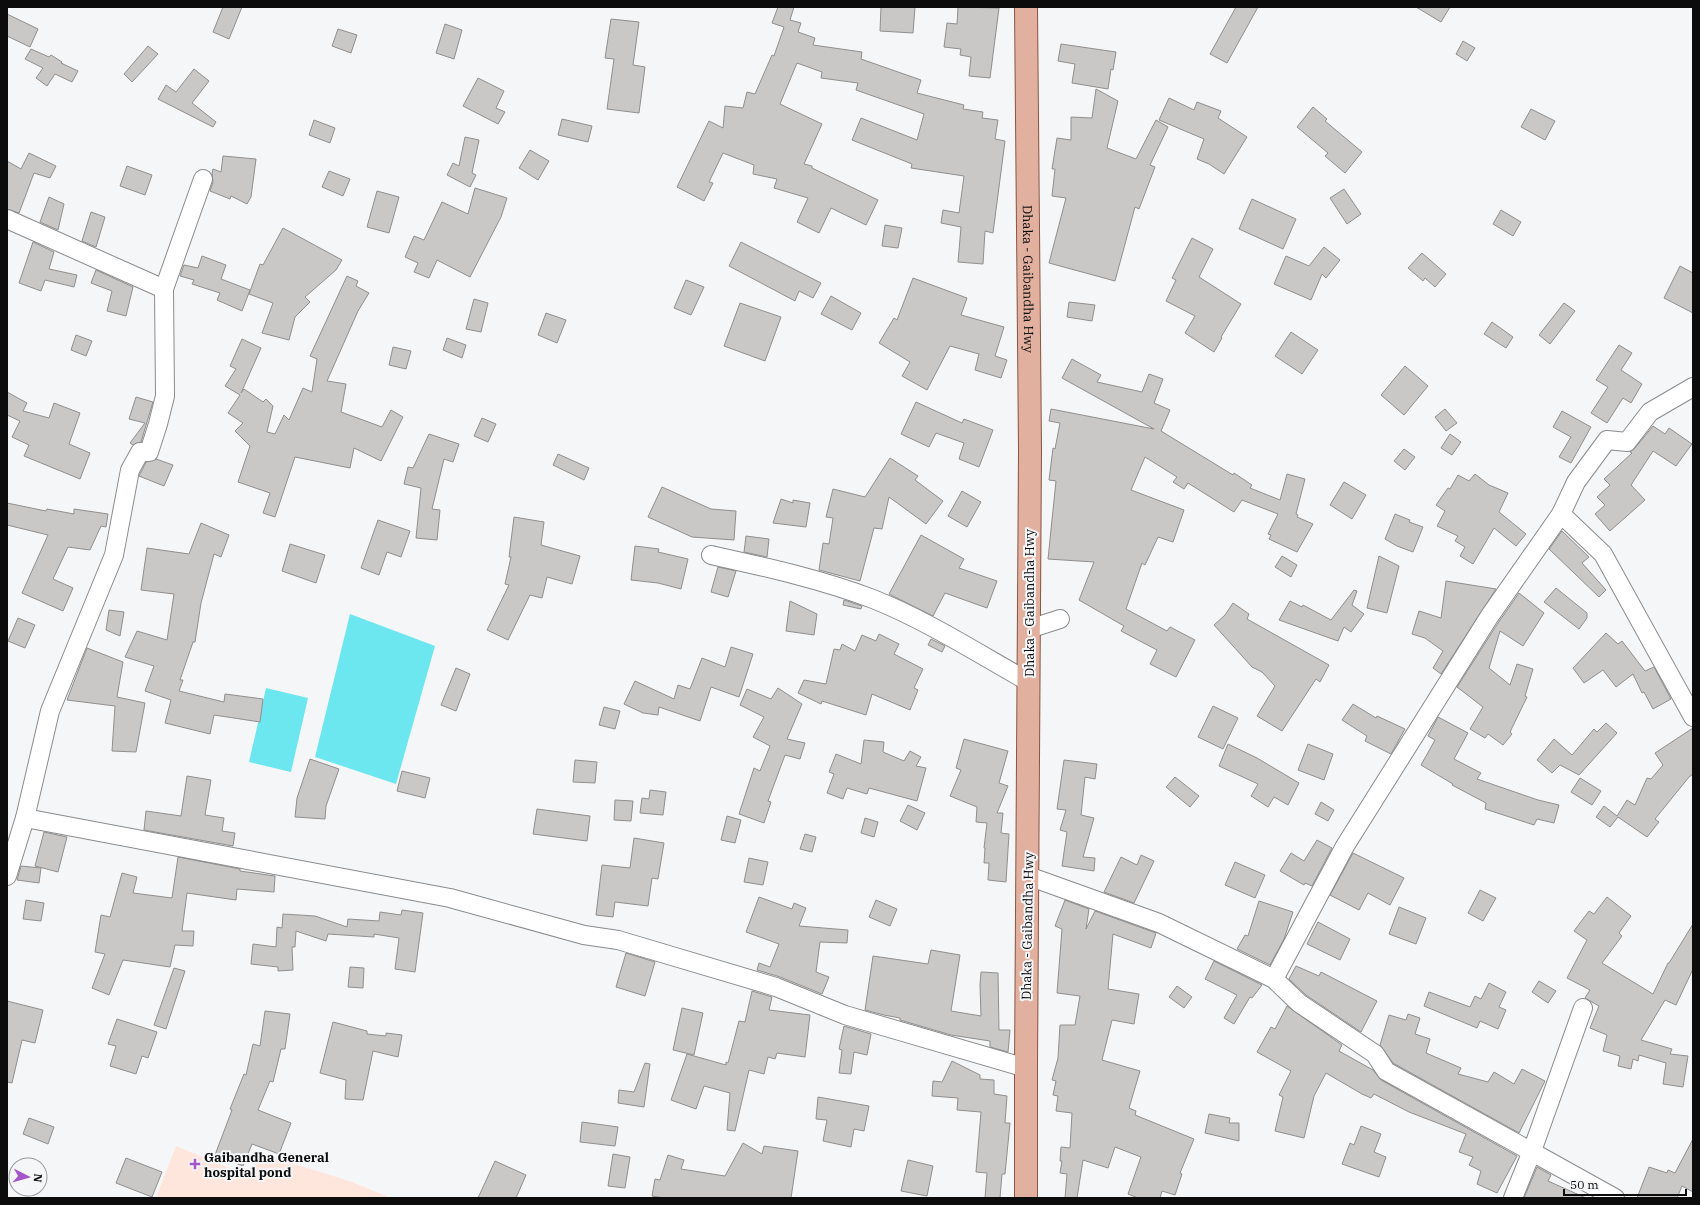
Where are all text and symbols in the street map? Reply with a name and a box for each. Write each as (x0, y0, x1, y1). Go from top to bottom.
street label: Dhaka - Gaibandha Hwy (1019, 205, 1037, 353)
street label: Dhaka - Gaibandha Hwy (1021, 529, 1038, 677)
street label: Dhaka - Gaibandha Hwy (1018, 852, 1037, 1000)
place label: Gaibandha General hospital pond (204, 1149, 329, 1181)
north arrow (8, 1157, 48, 1197)
marker: Gaibandha General hospital pond (189, 1158, 201, 1170)
scale bar (1564, 1171, 1686, 1197)
text: N (30, 1173, 45, 1183)
text: 50 m (1570, 1177, 1599, 1192)

